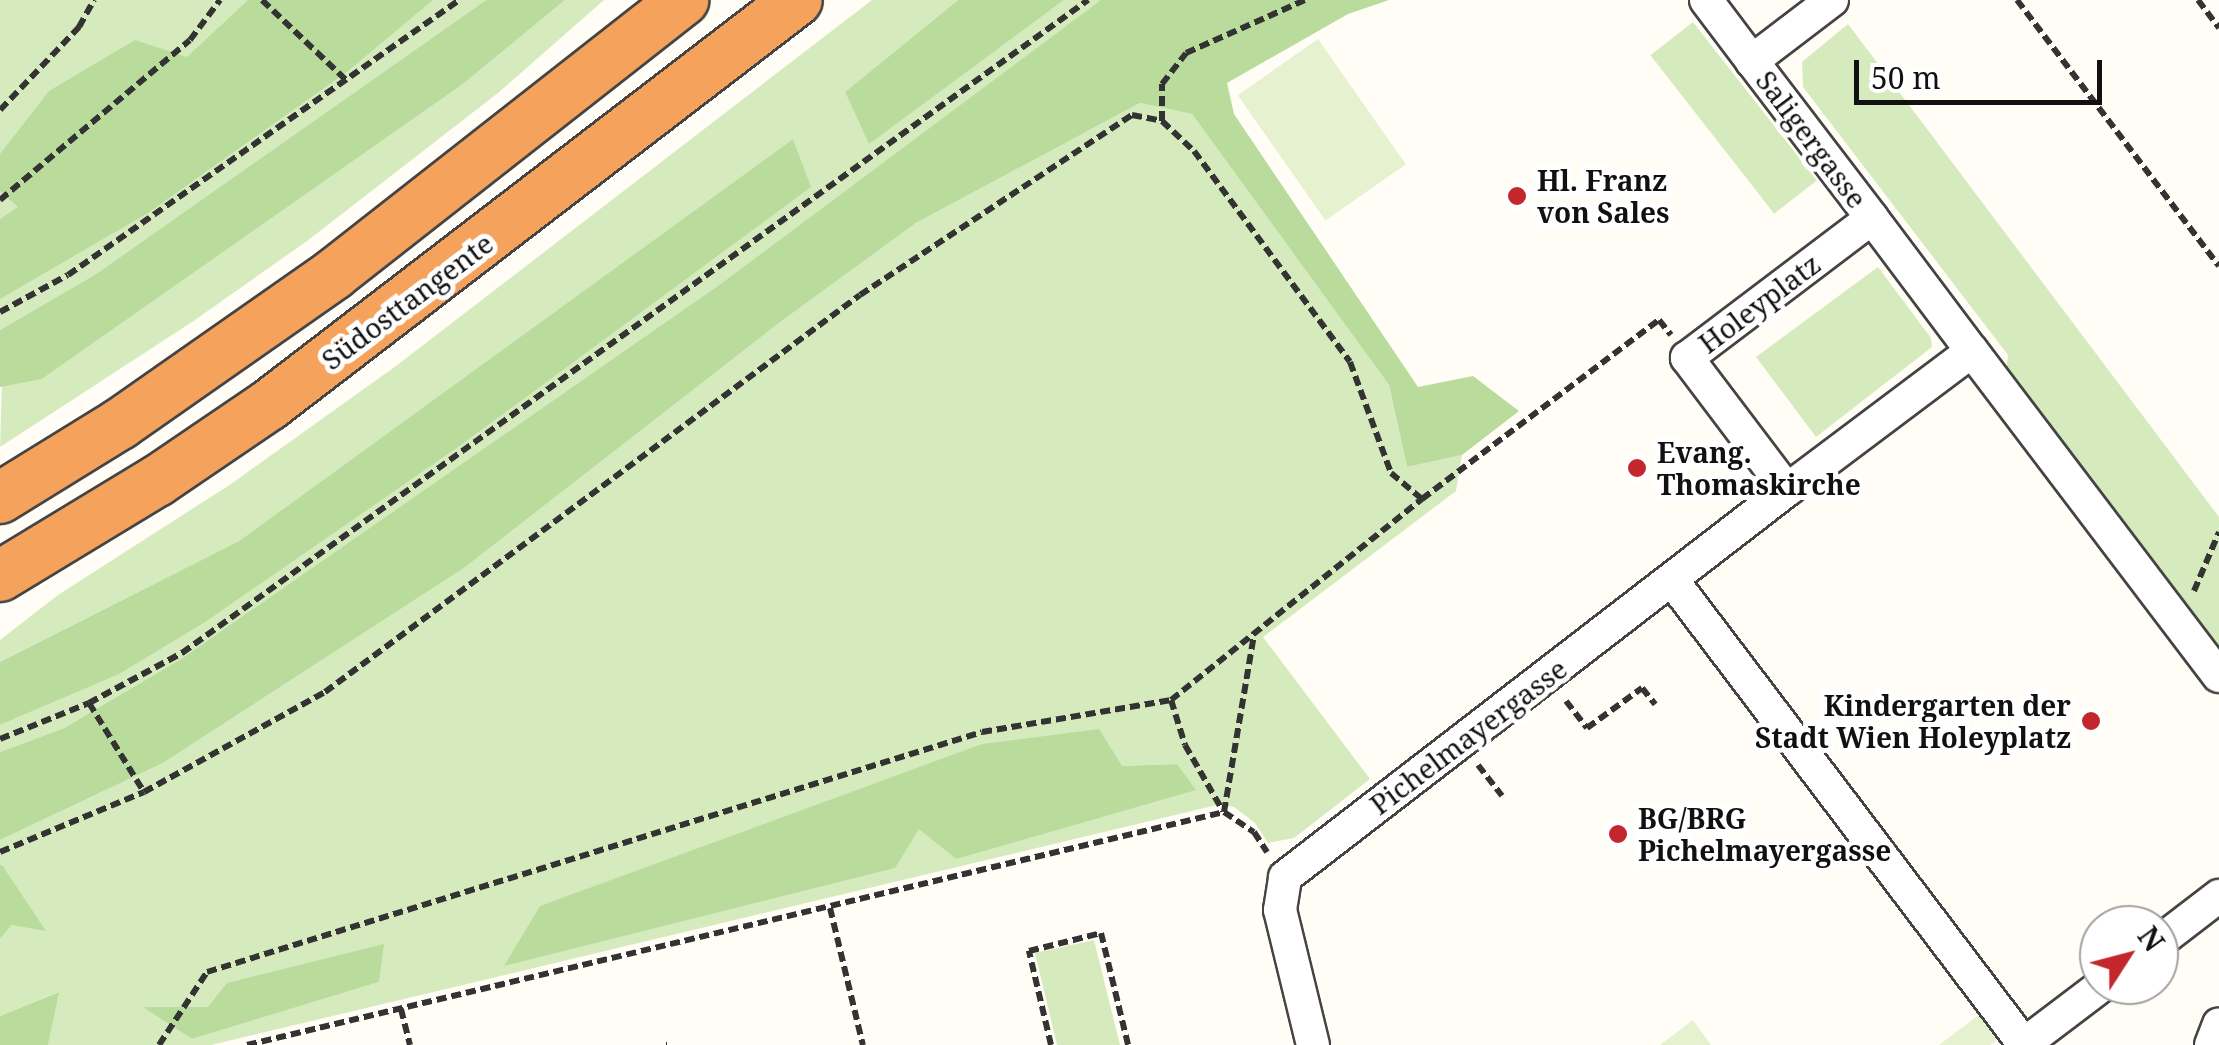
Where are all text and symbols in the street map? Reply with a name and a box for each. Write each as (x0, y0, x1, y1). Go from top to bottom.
scale bar (1859, 40, 2106, 102)
text: 50 m (1871, 57, 1941, 98)
street label: Saligergasse (1750, 64, 1874, 214)
place label: Hl. Franz von Sales (1537, 163, 1669, 229)
marker: Hl. Franz von Sales (1506, 185, 1528, 207)
street label: Südosttangente (315, 226, 499, 376)
street label: Holeyplatz (1692, 246, 1826, 360)
place label: Evang. Thomaskirche (1657, 435, 1861, 501)
marker: Evang. Thomaskirche (1626, 457, 1648, 479)
street label: Pichelmayergasse (1363, 651, 1573, 821)
place label: Kindergarten der Stadt Wien Holeyplatz (1755, 688, 2071, 754)
marker: Kindergarten der Stadt Wien Holeyplatz (2080, 710, 2102, 732)
place label: BG/BRG Pichelmayergasse (1638, 801, 1891, 867)
marker: BG/BRG Pichelmayergasse (1607, 823, 1629, 845)
north arrow (2079, 905, 2179, 1005)
text: N (2130, 918, 2174, 959)

